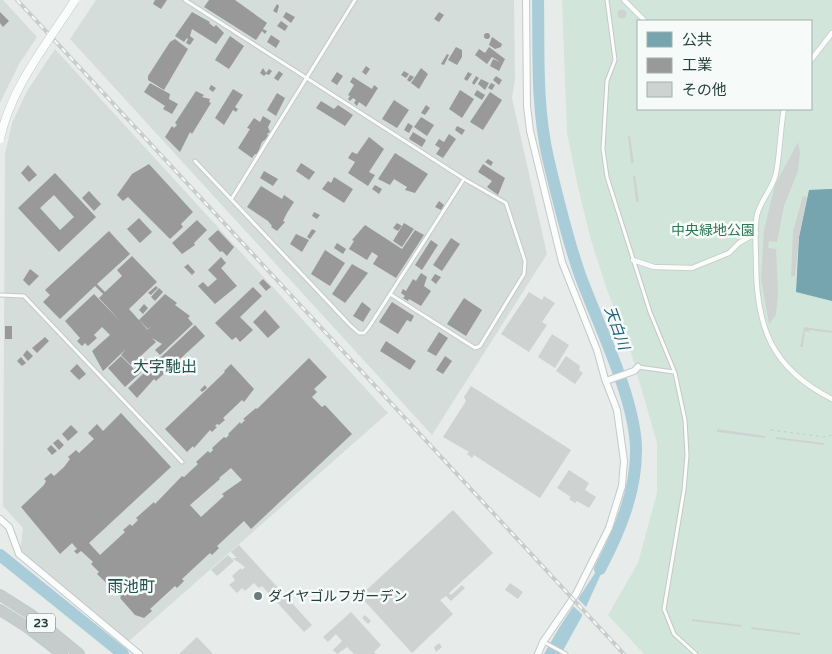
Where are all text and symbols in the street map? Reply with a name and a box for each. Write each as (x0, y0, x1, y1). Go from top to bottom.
legend (637, 20, 812, 110)
text: 公共 (682, 31, 712, 49)
text: 工業 (682, 56, 712, 74)
text: その他 (682, 81, 727, 99)
park label: 中央緑地公園 (671, 222, 755, 239)
water label: 天白川 (601, 304, 634, 354)
district label: 大字馳出 (133, 357, 197, 377)
district label: 雨池町 (107, 577, 155, 597)
place label: ダイヤゴルフガーデン (268, 588, 408, 605)
marker: ダイヤゴルフガーデン (252, 590, 264, 602)
road number: 23 (27, 614, 55, 632)

